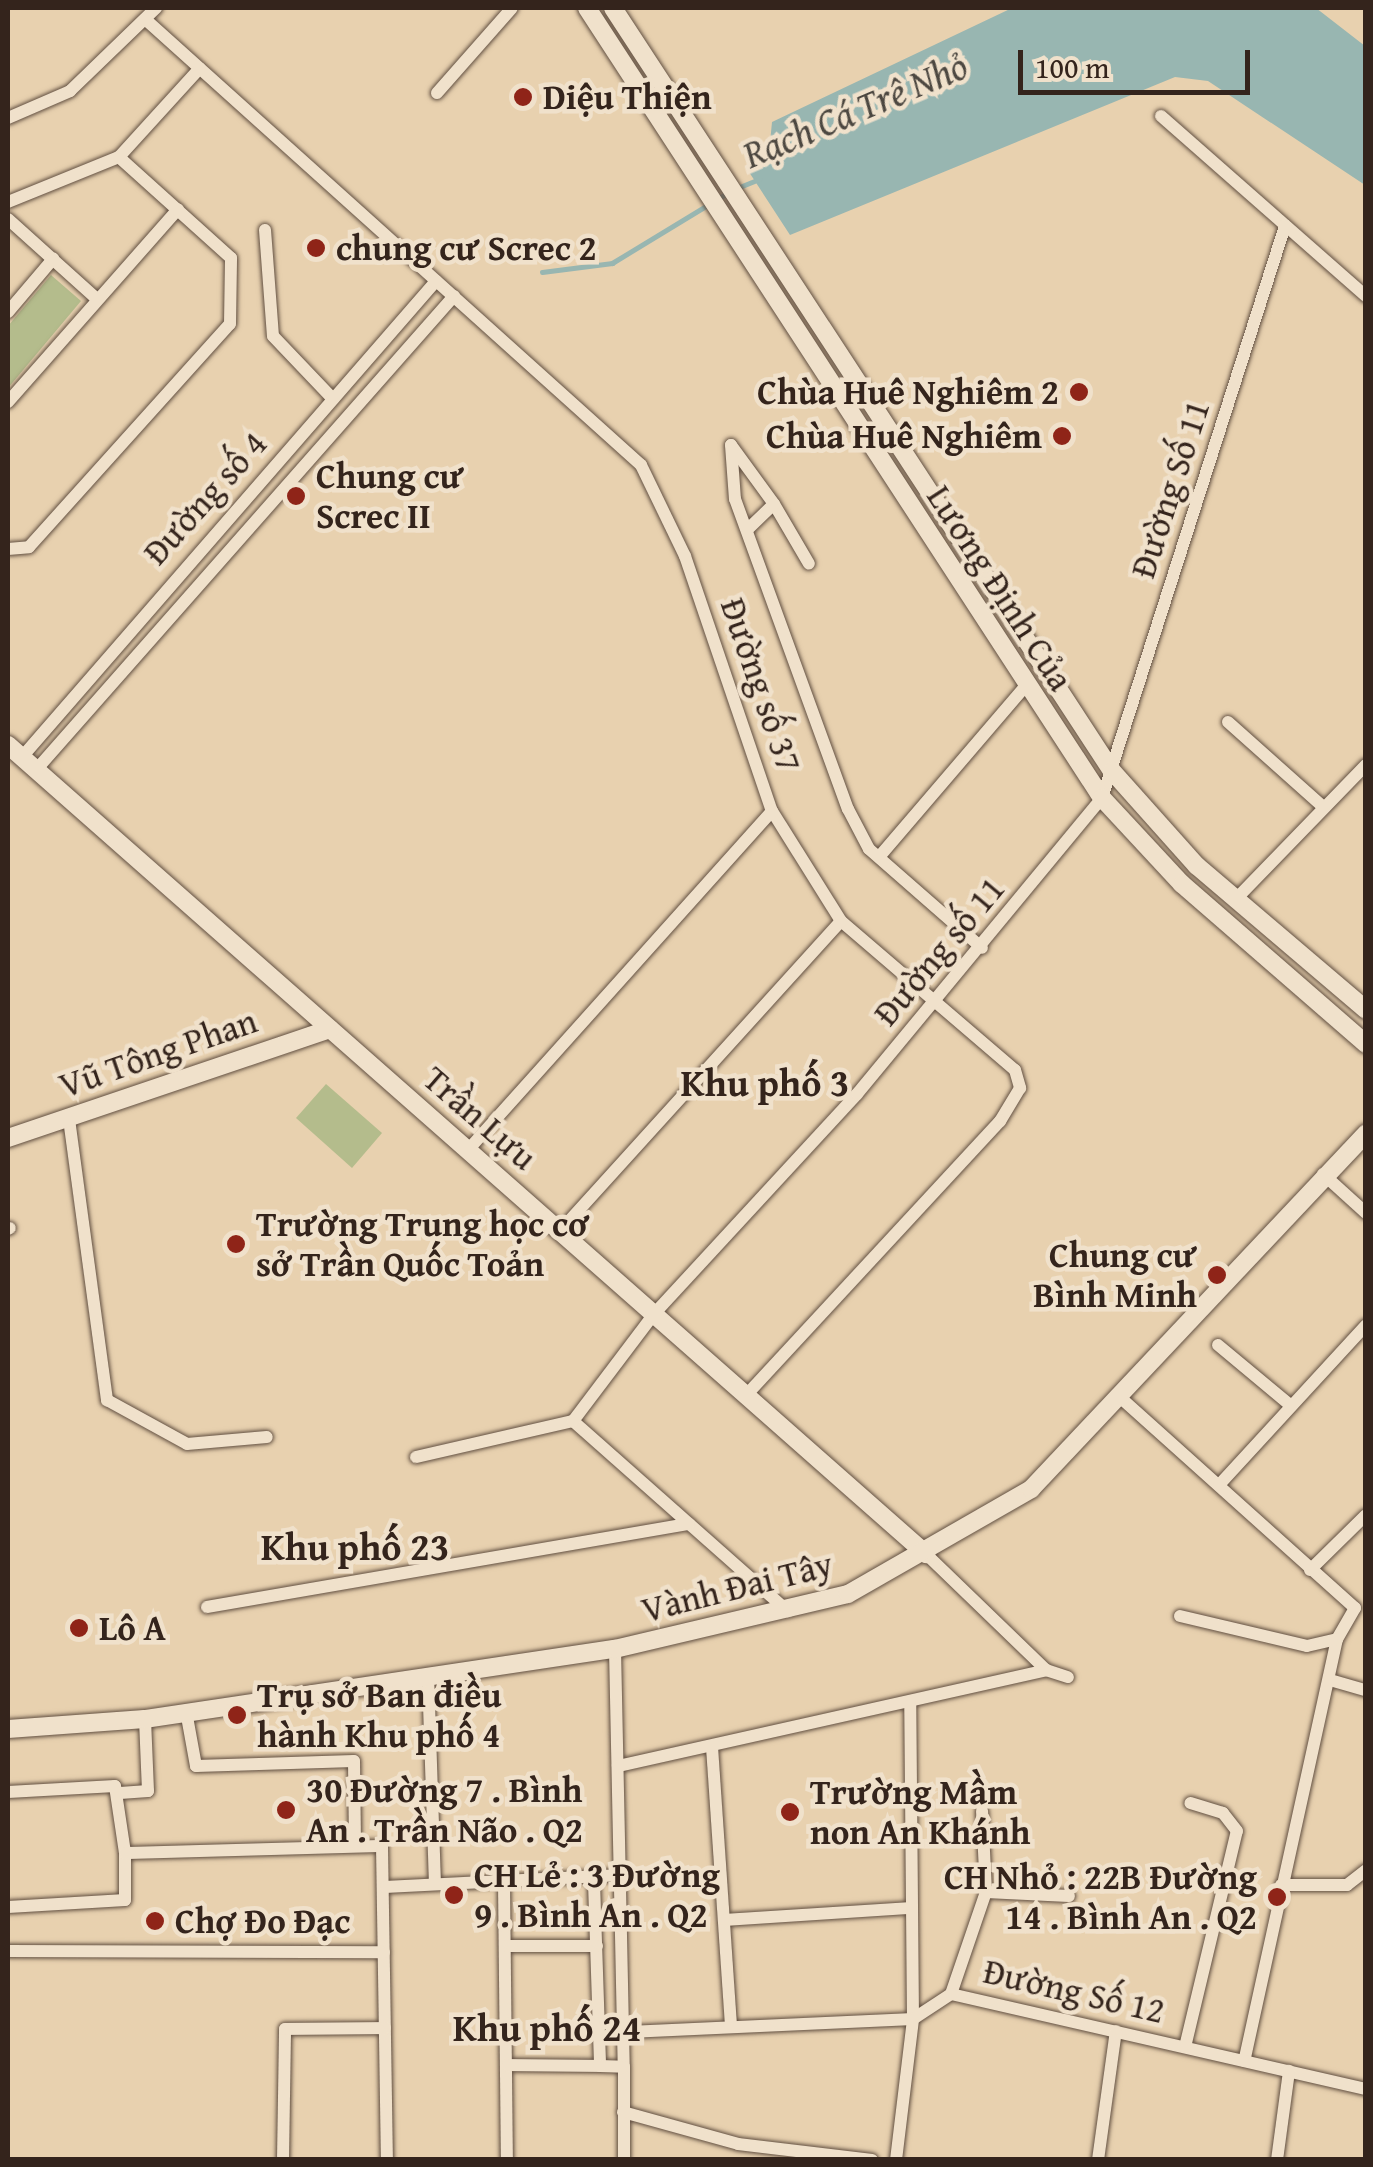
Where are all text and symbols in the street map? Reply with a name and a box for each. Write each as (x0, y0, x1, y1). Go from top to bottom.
scale bar (1023, 30, 1256, 92)
water label: Rạch Cá Trê Nhỏ (736, 42, 974, 178)
text: 100 m (1035, 45, 1109, 89)
place label: Diệu Thiện (543, 76, 712, 118)
marker: Diệu Thiện (512, 86, 534, 108)
place label: chung cư Screc 2 (336, 227, 597, 269)
marker: chung cư Screc 2 (305, 237, 327, 259)
place label: Chùa Huê Nghiêm 2 (757, 371, 1059, 413)
marker: Chùa Huê Nghiêm 2 (1068, 381, 1090, 403)
street label: Đường Số 11 (1122, 395, 1218, 583)
place label: Chùa Huê Nghiêm (766, 415, 1042, 457)
street label: Đường số 4 (135, 423, 275, 573)
marker: Chùa Huê Nghiêm (1051, 425, 1073, 447)
place label: Chung cư Screc II (316, 455, 464, 537)
street label: Lương Định Của (918, 478, 1082, 698)
marker: Chung cư Screc II (285, 485, 307, 507)
street label: Đường số 37 (712, 593, 810, 777)
street label: Đường số 11 (865, 868, 1013, 1034)
street label: Vũ Tông Phan (54, 1000, 262, 1106)
street label: Trần Lựu (415, 1057, 545, 1179)
district label: Khu phố 3 (681, 1060, 849, 1106)
place label: Trường Trung học cơ sở Trần Quốc Toản (256, 1203, 589, 1285)
marker: Trường Trung học cơ sở Trần Quốc Toản (225, 1233, 247, 1255)
place label: Chung cư Bình Minh (1033, 1234, 1197, 1316)
marker: Chung cư Bình Minh (1206, 1264, 1228, 1286)
district label: Khu phố 23 (261, 1524, 449, 1570)
street label: Vành Đai Tây (637, 1543, 837, 1631)
place label: Lô A (99, 1607, 166, 1649)
marker: Lô A (68, 1617, 90, 1639)
place label: Trụ sở Ban điều hành Khu phố 4 (257, 1674, 502, 1756)
marker: Trụ sở Ban điều hành Khu phố 4 (226, 1704, 248, 1726)
place label: 30 Đường 7 . Bình An . Trần Não . Q2 (306, 1769, 583, 1851)
place label: Trường Mầm non An Khánh (810, 1771, 1031, 1853)
marker: 30 Đường 7 . Bình An . Trần Não . Q2 (275, 1799, 297, 1821)
marker: Trường Mầm non An Khánh (779, 1801, 801, 1823)
place label: CH Lẻ : 3 Đường 9 . Bình An . Q2 (474, 1854, 720, 1936)
place label: CH Nhỏ : 22B Đường 14 . Bình An . Q2 (944, 1856, 1257, 1938)
marker: CH Lẻ : 3 Đường 9 . Bình An . Q2 (443, 1884, 465, 1906)
marker: CH Nhỏ : 22B Đường 14 . Bình An . Q2 (1266, 1886, 1288, 1908)
place label: Chợ Đo Đạc (175, 1900, 350, 1942)
marker: Chợ Đo Đạc (144, 1910, 166, 1932)
street label: Đường Số 12 (980, 1950, 1168, 2032)
district label: Khu phố 24 (453, 2005, 641, 2051)

